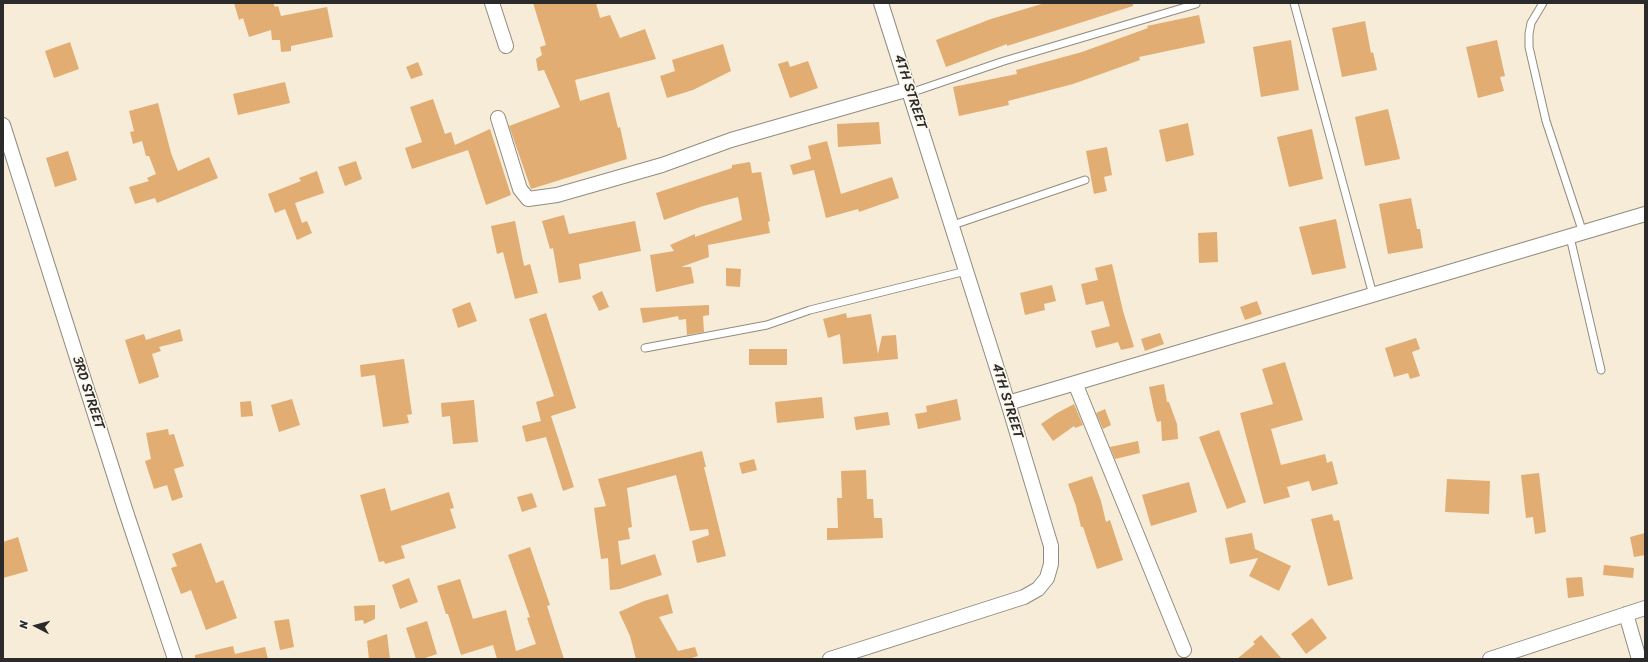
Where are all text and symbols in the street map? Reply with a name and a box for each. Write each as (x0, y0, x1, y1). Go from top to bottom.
street label: 4TH STREET (890, 52, 930, 132)
street label: 3RD STREET (68, 354, 108, 432)
street label: 4TH STREET (988, 361, 1026, 441)
north arrow (16, 606, 56, 646)
text: N (14, 620, 33, 629)

